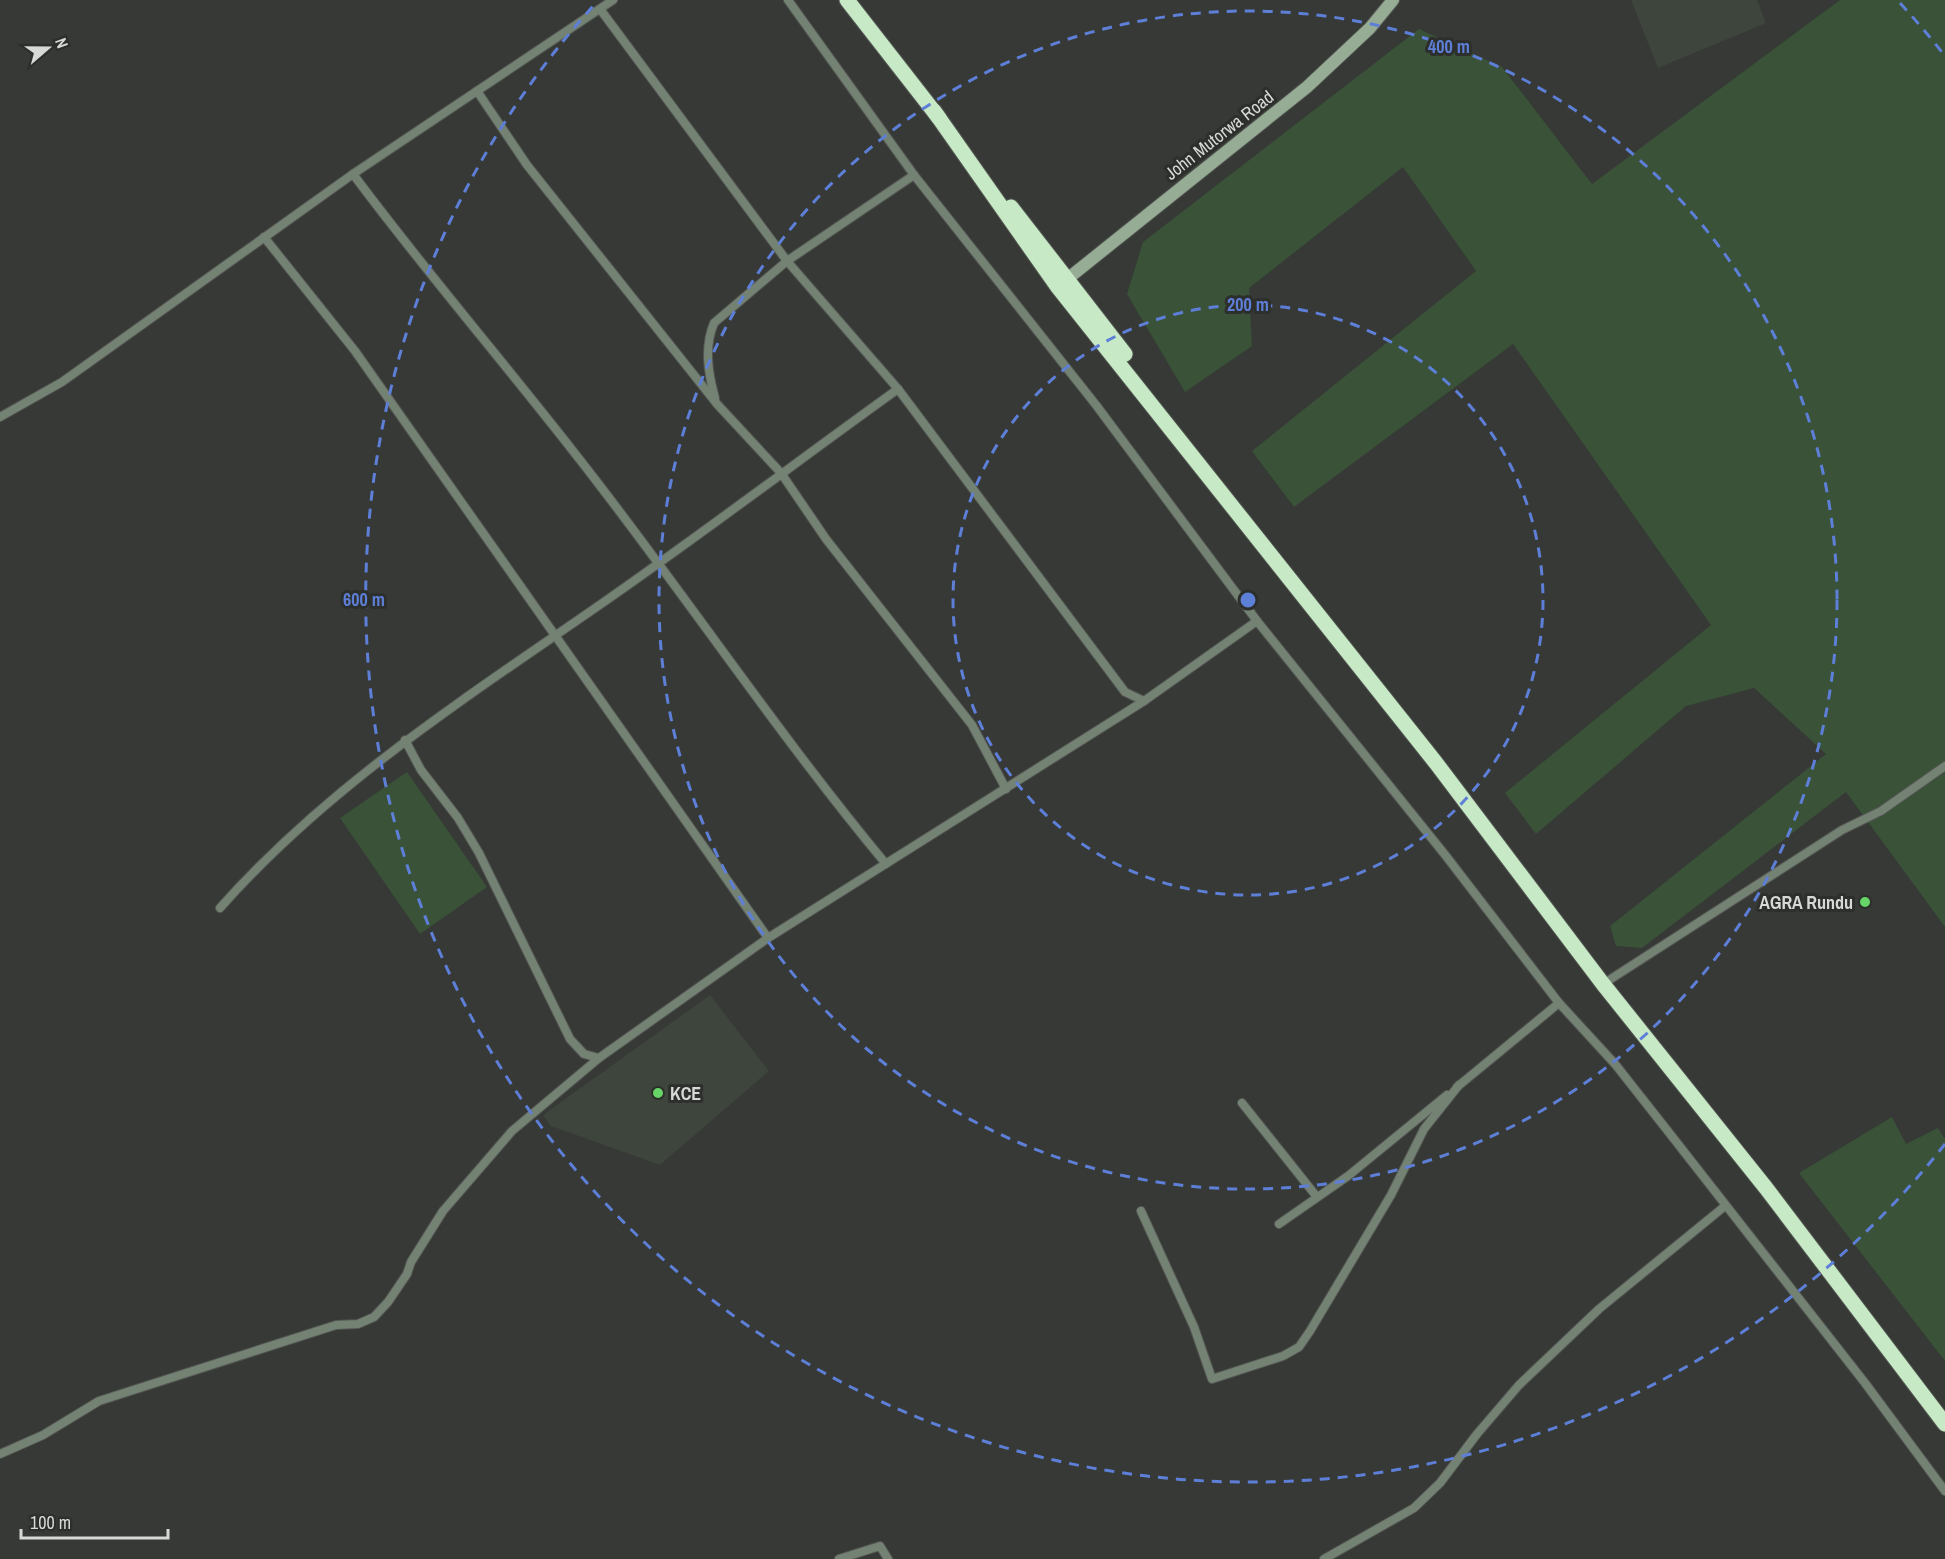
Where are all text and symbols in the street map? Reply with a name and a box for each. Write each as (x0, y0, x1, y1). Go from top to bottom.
north arrow (18, 18, 78, 78)
text: 400 m (1428, 34, 1470, 59)
text: N (50, 35, 74, 51)
street label: John Mutorwa Road (1159, 84, 1279, 186)
text: 200 m (1227, 292, 1269, 317)
text: 600 m (343, 587, 385, 612)
centre of rings (1238, 590, 1258, 610)
place label: AGRA Rundu (1759, 890, 1853, 915)
marker: AGRA Rundu (1858, 895, 1872, 909)
place label: KCE (670, 1081, 701, 1106)
marker: KCE (651, 1086, 665, 1100)
scale bar (21, 1502, 168, 1540)
text: 100 m (30, 1510, 71, 1535)

